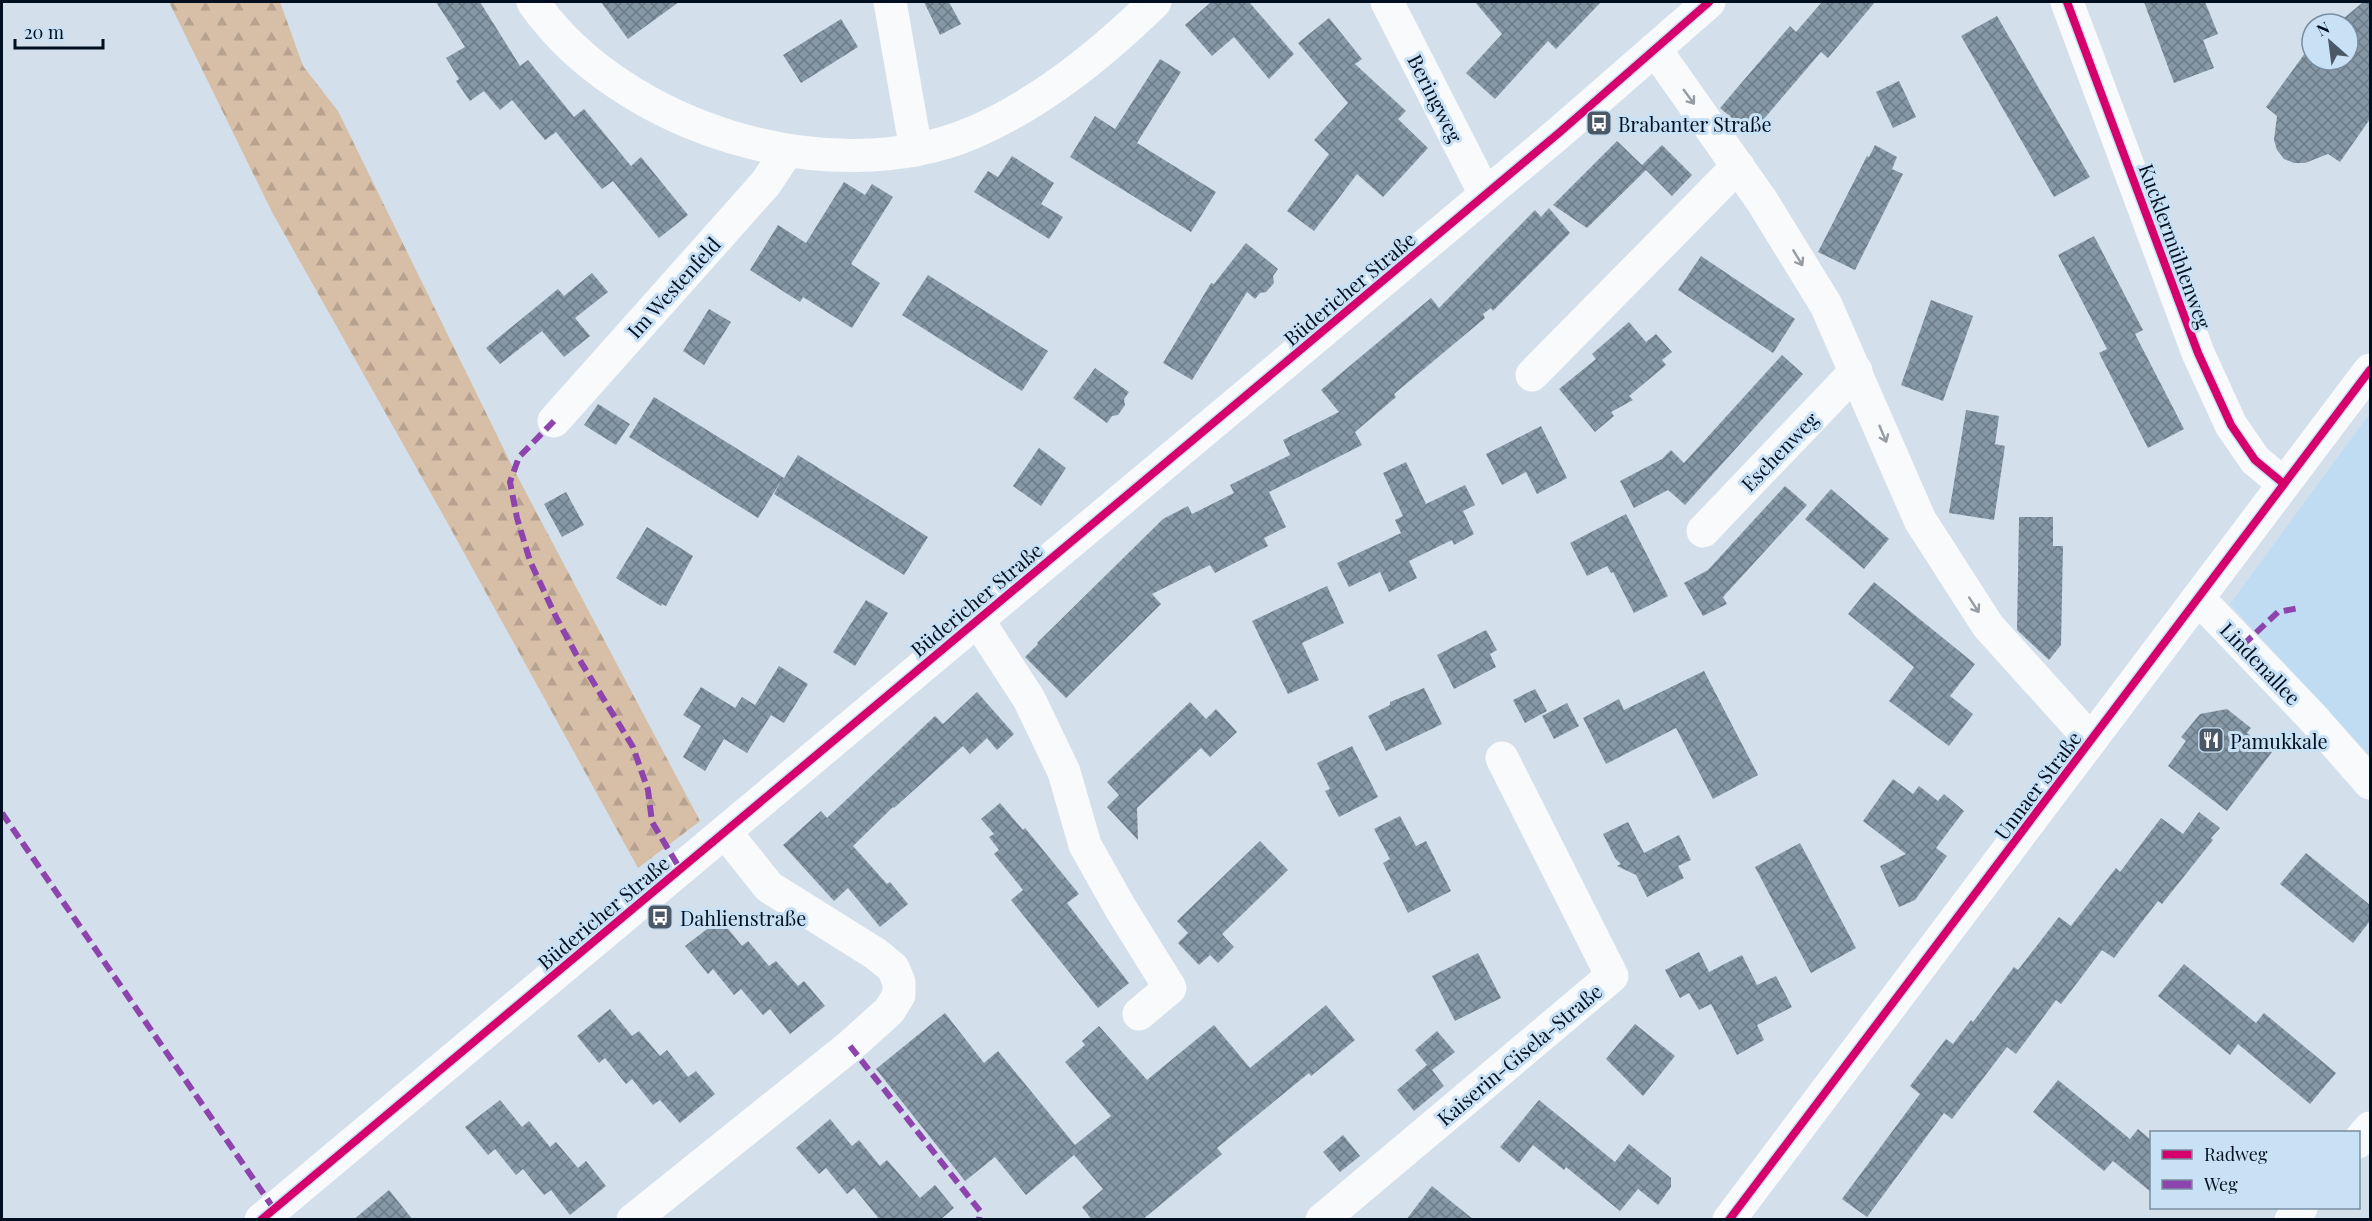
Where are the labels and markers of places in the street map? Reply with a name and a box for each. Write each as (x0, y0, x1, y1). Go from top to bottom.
bus stop icon: Brabanter Straße (1584, 108, 1614, 138)
place label: Brabanter Straße (1618, 110, 1772, 137)
restaurant icon: Pamukkale (2196, 725, 2226, 755)
place label: Pamukkale (2230, 727, 2328, 754)
bus stop icon: Dahlienstraße (645, 902, 675, 932)
place label: Dahlienstraße (680, 904, 806, 931)

